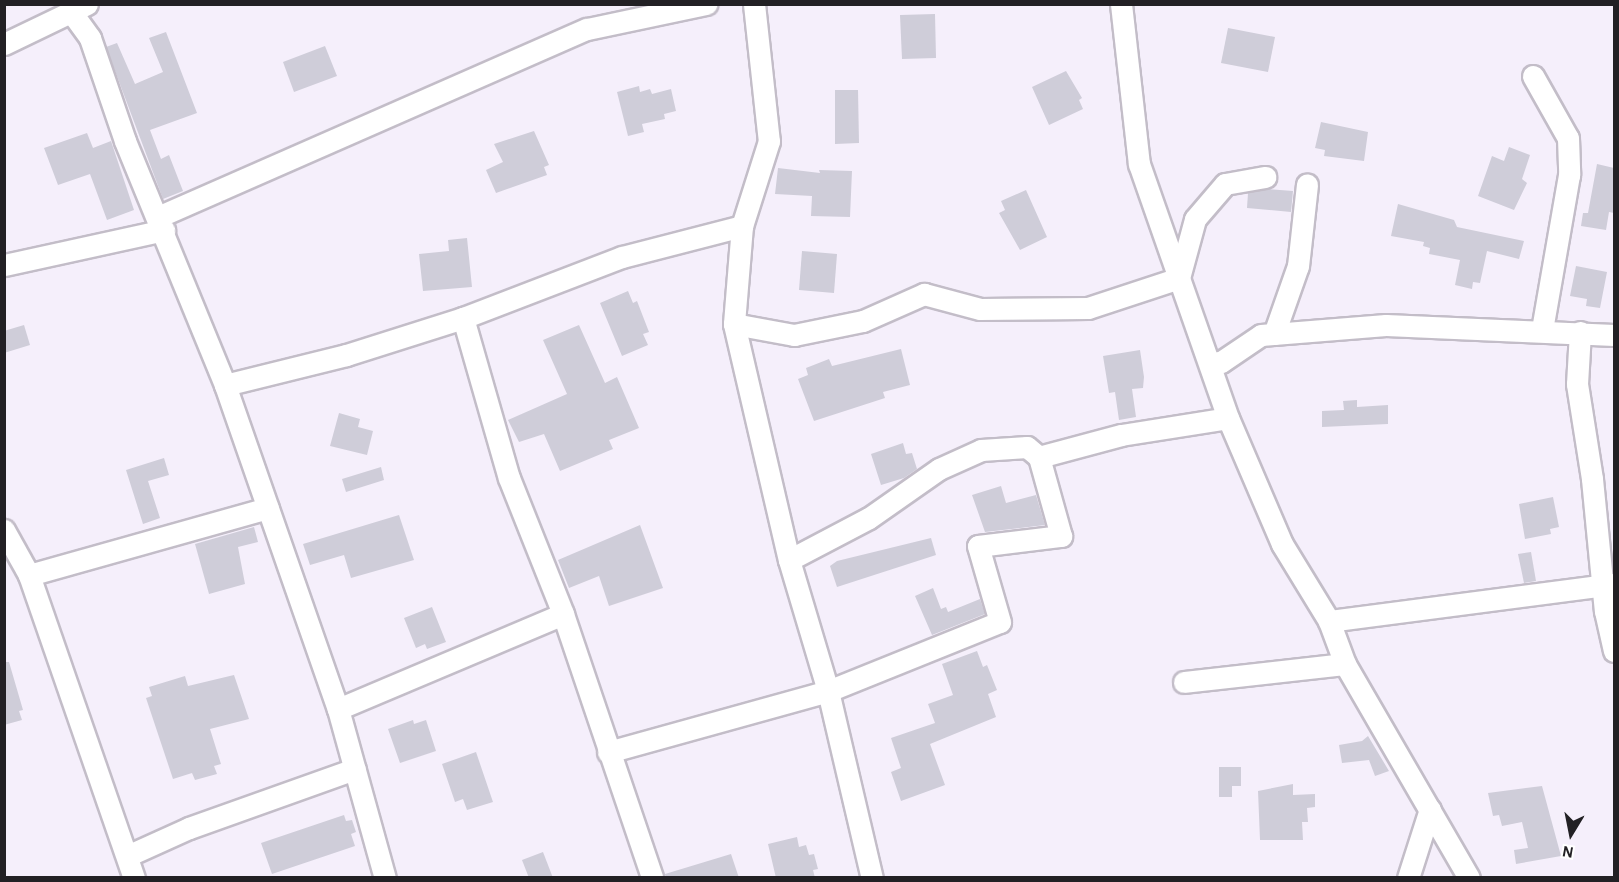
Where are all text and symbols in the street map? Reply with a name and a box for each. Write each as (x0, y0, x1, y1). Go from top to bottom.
north arrow (1541, 804, 1601, 864)
text: N (1561, 843, 1575, 861)

